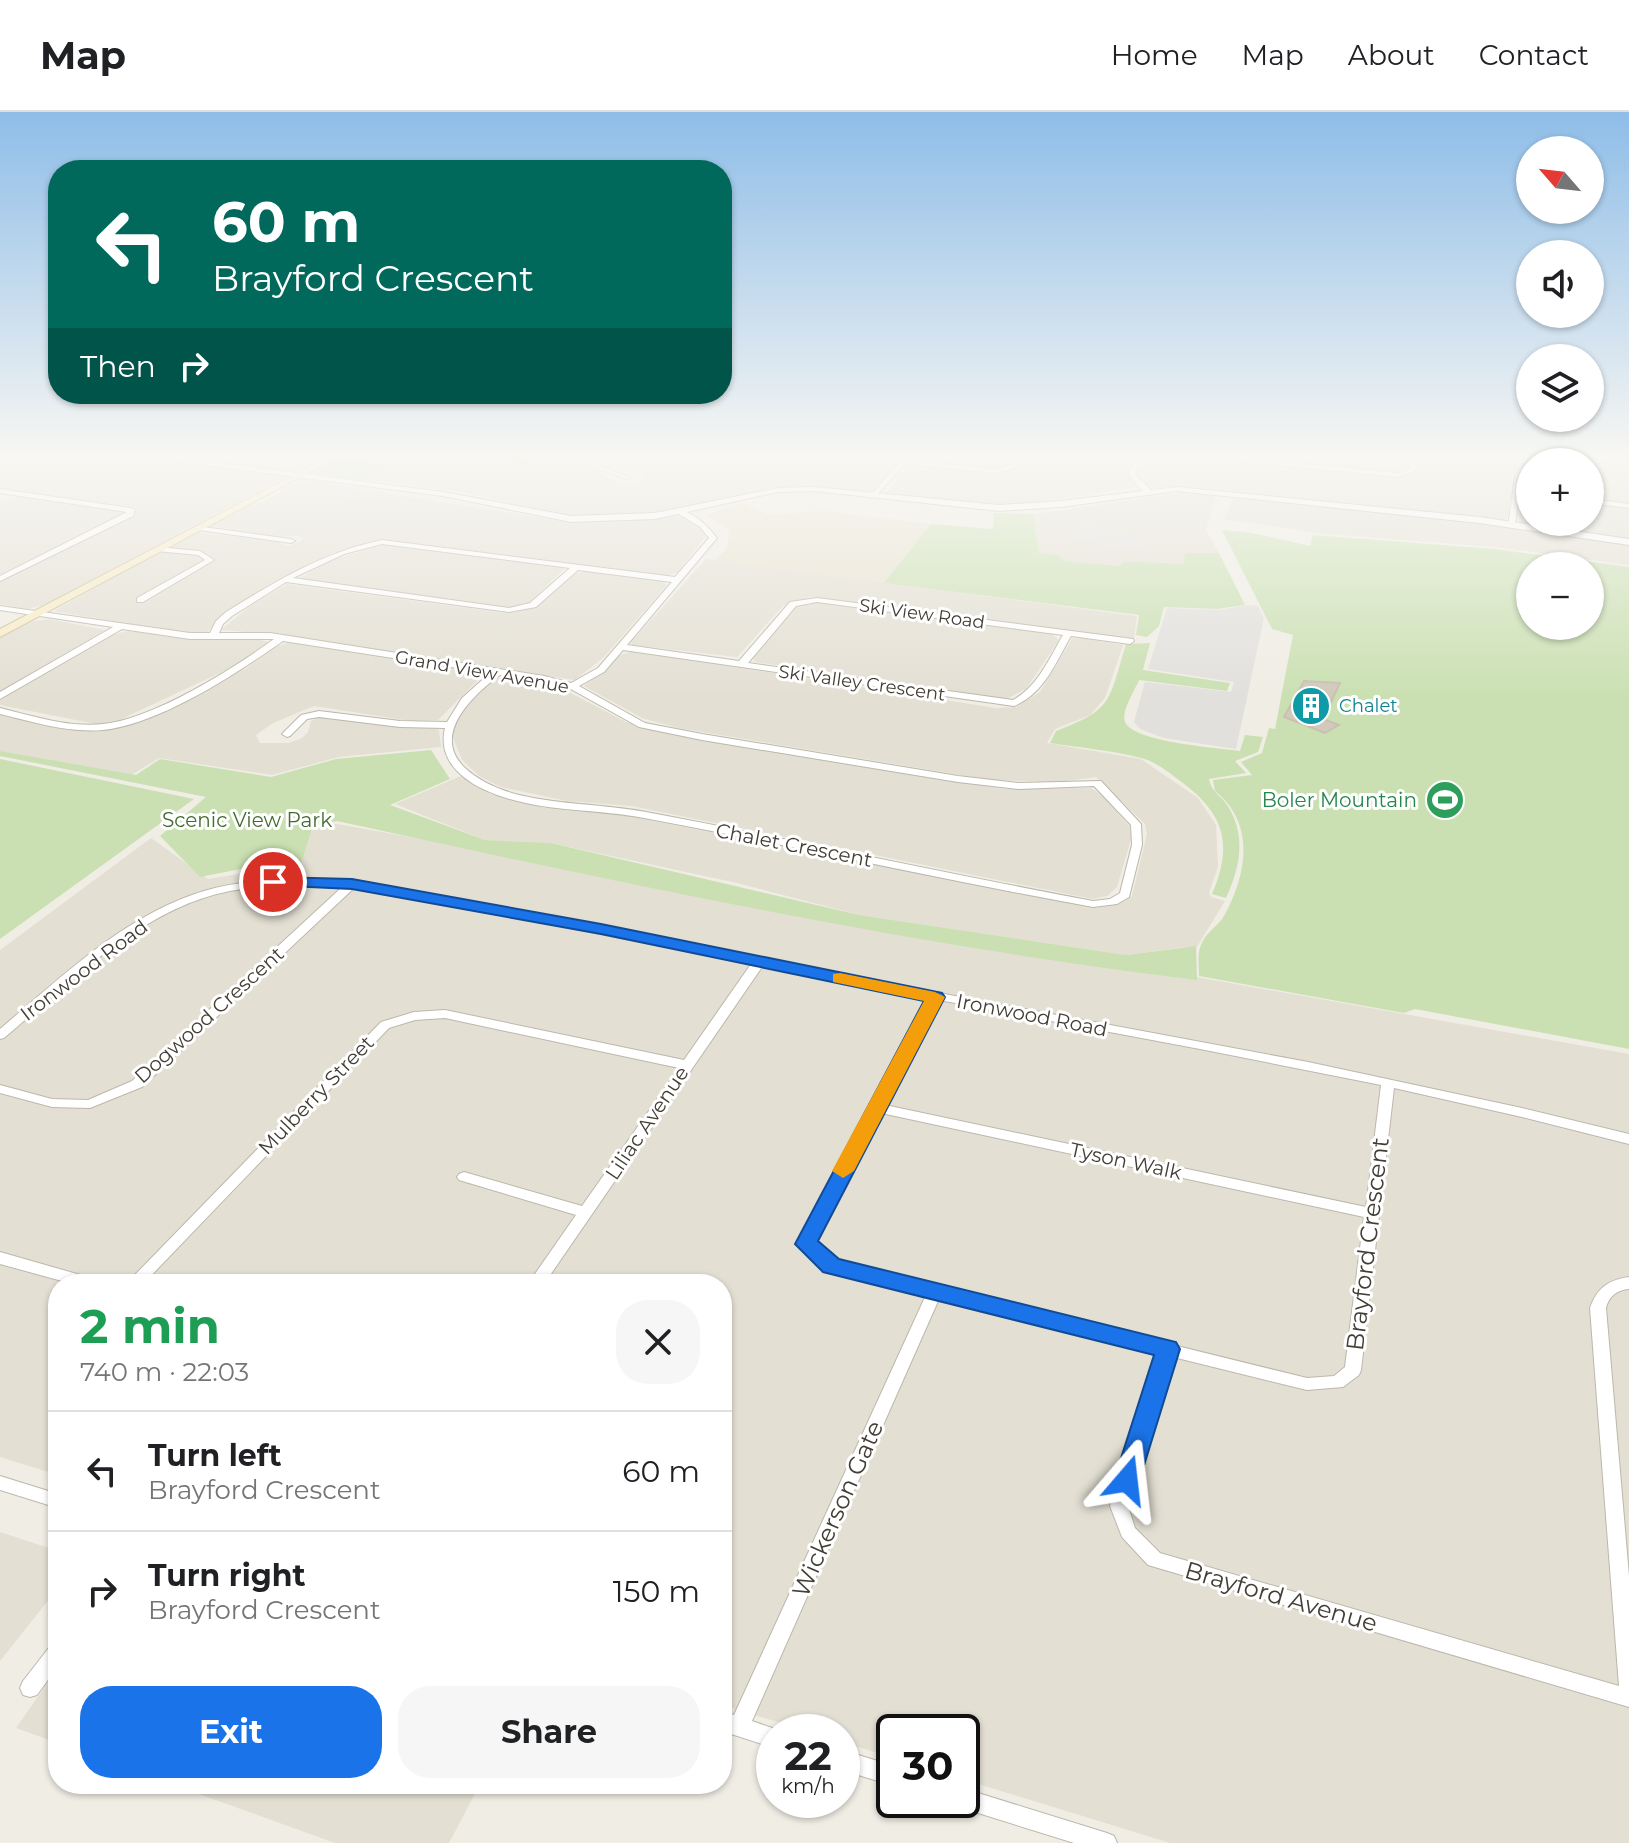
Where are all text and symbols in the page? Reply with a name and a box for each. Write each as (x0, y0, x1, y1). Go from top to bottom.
text: Map (40, 32, 126, 79)
text: Home (1111, 38, 1198, 72)
text: Map (1242, 38, 1304, 72)
text: About (1348, 38, 1435, 72)
text: Contact (1479, 38, 1589, 72)
north arrow (1516, 136, 1604, 224)
map controls (1516, 136, 1604, 640)
text: 60 m (212, 188, 360, 256)
icon: left (80, 192, 184, 296)
button: sound (1516, 240, 1604, 328)
text: Brayford Crescent (212, 256, 534, 300)
icon: right (172, 344, 216, 388)
button: layers (1516, 344, 1604, 432)
text: Then (80, 348, 156, 385)
button: + (1516, 448, 1604, 536)
button: − (1516, 552, 1604, 640)
street label: Ski View Road (858, 594, 986, 634)
street label: Grand View Avenue (393, 646, 571, 698)
street label: Ski Valley Crescent (777, 660, 947, 706)
building icon: Chalet (1290, 685, 1332, 727)
place label: Chalet (1339, 695, 1398, 717)
sports icon: Boler Mountain (1424, 779, 1466, 821)
place label: Boler Mountain (1262, 788, 1417, 812)
park label: Scenic View Park (162, 808, 332, 832)
street label: Chalet Crescent (714, 818, 874, 872)
pin (239, 848, 307, 916)
icon: arrive (251, 860, 295, 904)
street label: Ironwood Road (16, 914, 152, 1026)
street label: Dogwood Crescent (129, 942, 289, 1088)
street label: Ironwood Road (955, 989, 1109, 1041)
street label: Mulberry Street (253, 1031, 379, 1159)
street label: Liliac Avenue (600, 1062, 694, 1184)
street label: Brayford Crescent (1340, 1135, 1395, 1352)
street label: Tyson Walk (1068, 1137, 1184, 1185)
text: 2 min (80, 1297, 220, 1355)
button: close (616, 1300, 700, 1384)
text: 740 m · 22:03 (80, 1356, 249, 1388)
street label: Wickerson Gate (786, 1416, 889, 1601)
text: Turn left (148, 1437, 281, 1474)
position arrow (1085, 1438, 1169, 1522)
icon: left (80, 1449, 124, 1493)
text: 60 m (622, 1453, 700, 1490)
text: Brayford Crescent (148, 1474, 381, 1506)
street label: Brayford Avenue (1182, 1555, 1381, 1638)
text: Turn right (148, 1557, 305, 1594)
icon: right (80, 1569, 124, 1613)
text: 150 m (613, 1573, 700, 1610)
text: Brayford Crescent (148, 1594, 381, 1626)
button: Exit (80, 1686, 382, 1778)
button: Share (398, 1686, 700, 1778)
speed limit sign: 30 (876, 1714, 980, 1818)
text: 22 (784, 1731, 832, 1780)
text: km/h (781, 1774, 835, 1798)

